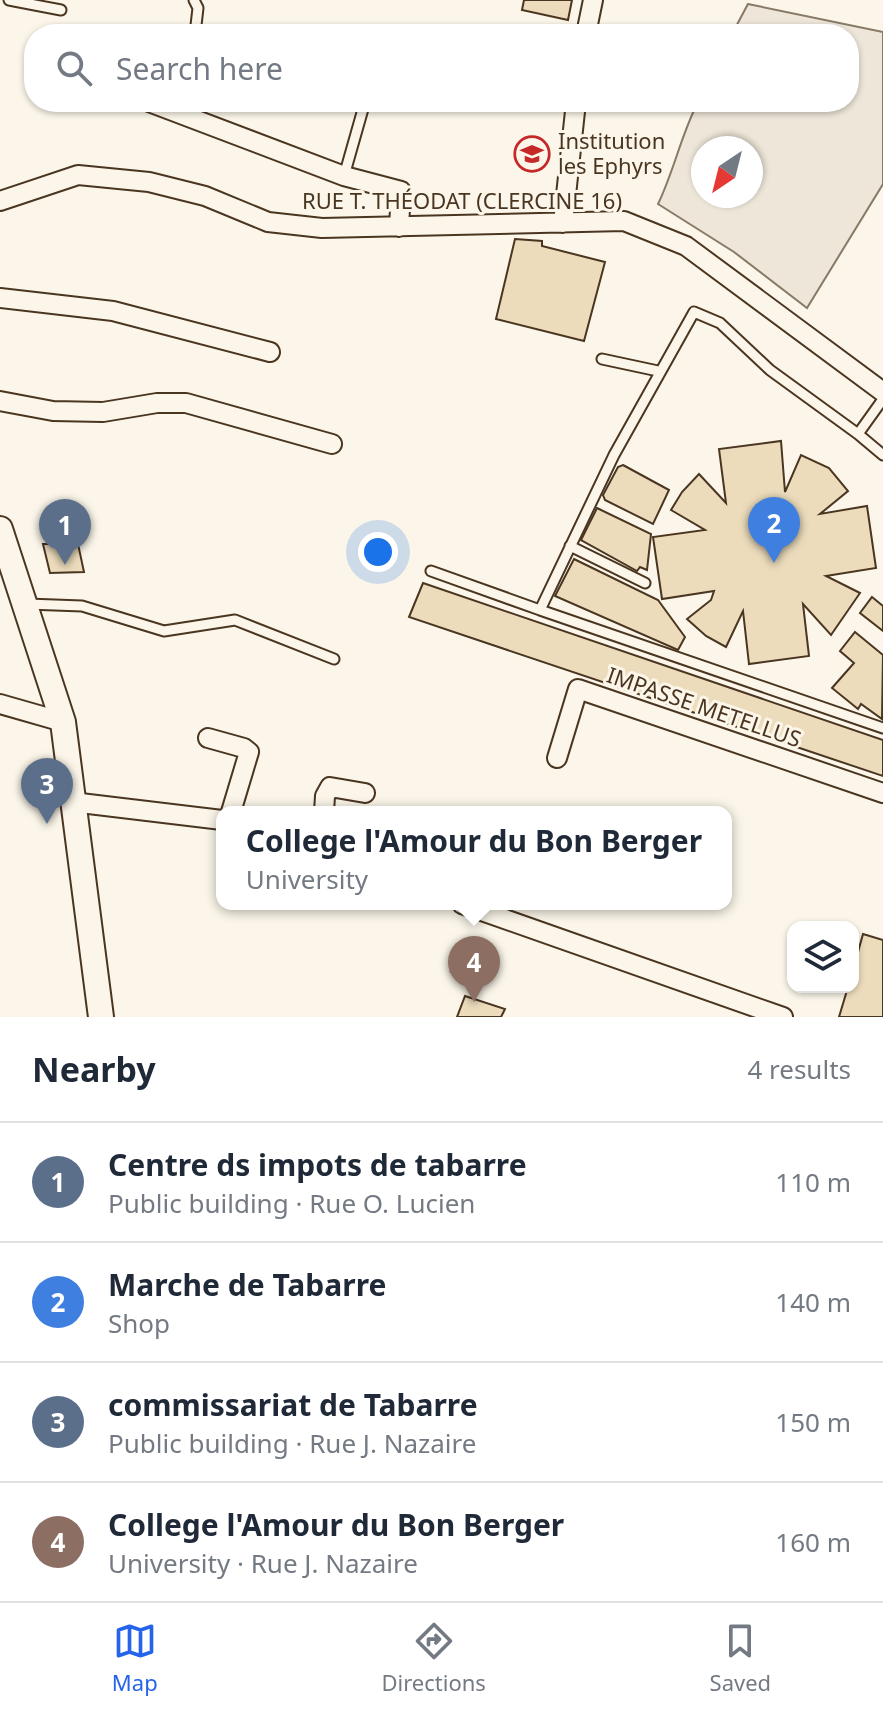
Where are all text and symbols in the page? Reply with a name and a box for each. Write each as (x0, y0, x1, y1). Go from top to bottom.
search box (24, 24, 859, 112)
icon: search (52, 46, 96, 90)
text: Search here (116, 48, 283, 89)
place label: Institution les Ephyrs (558, 125, 665, 180)
school or university icon: Institution les Ephyrs (513, 135, 551, 173)
north arrow (691, 136, 763, 208)
street label: RUE T. THÉODAT (CLERCINE 16) (302, 185, 622, 215)
pin: 2 (748, 497, 800, 563)
pin: 1 (39, 499, 91, 565)
your location (358, 532, 398, 572)
street label: IMPASSE METELLUS (603, 659, 805, 753)
pin: 3 (21, 758, 73, 824)
popup (216, 806, 732, 910)
text: College l'Amour du Bon Berger (246, 820, 702, 861)
text: University (246, 861, 368, 897)
map controls (787, 921, 859, 993)
button: layers (787, 921, 859, 993)
pin: 4 (448, 936, 500, 1002)
text: Nearby (32, 1046, 156, 1092)
text: 4 results (747, 1051, 851, 1087)
text: Centre ds impots de tabarre (108, 1144, 527, 1185)
text: 1 (51, 1164, 65, 1200)
text: 110 m (775, 1164, 851, 1200)
text: Public building · Rue O. Lucien (108, 1185, 475, 1221)
text: Marche de Tabarre (108, 1264, 386, 1305)
text: 2 (51, 1284, 65, 1320)
text: 140 m (775, 1284, 851, 1320)
text: Shop (108, 1305, 170, 1341)
text: commissariat de Tabarre (108, 1384, 478, 1425)
text: 3 (51, 1404, 65, 1440)
text: 150 m (775, 1404, 851, 1440)
text: Public building · Rue J. Nazaire (108, 1425, 476, 1461)
text: College l'Amour du Bon Berger (108, 1504, 564, 1545)
text: 4 (51, 1524, 65, 1560)
text: 160 m (775, 1524, 851, 1560)
text: University · Rue J. Nazaire (108, 1545, 418, 1581)
tab: Map (112, 1619, 158, 1697)
tab: Directions (381, 1619, 486, 1697)
tab: Saved (710, 1619, 771, 1697)

